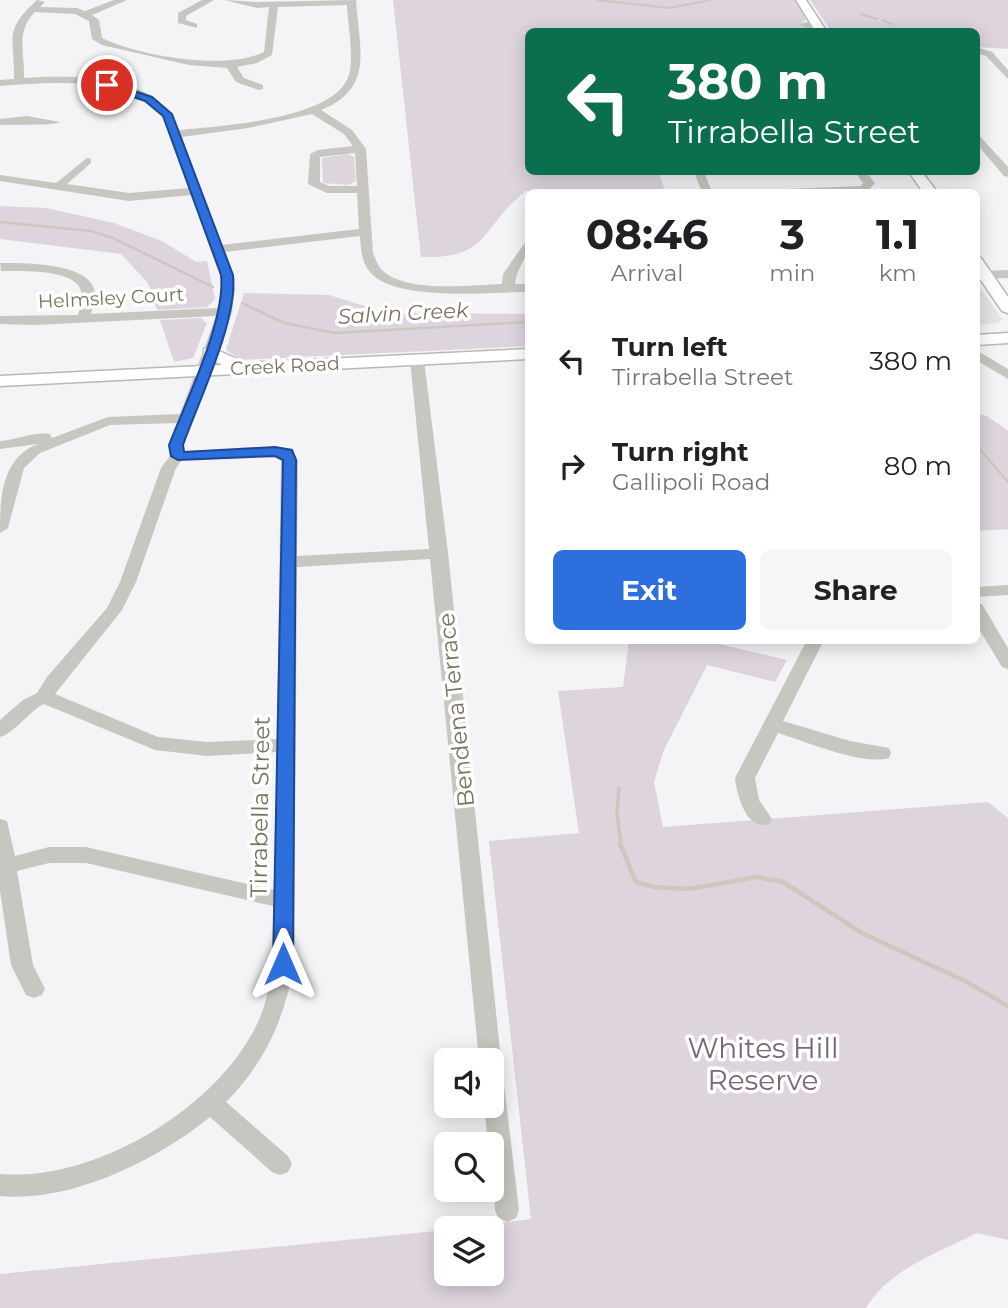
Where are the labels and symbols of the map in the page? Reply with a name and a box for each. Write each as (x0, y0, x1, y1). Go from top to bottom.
pin (77, 55, 137, 115)
street label: Helmsley Court (37, 283, 185, 313)
water label: Salvin Creek (337, 297, 470, 329)
street label: Creek Road (230, 352, 340, 380)
street label: Bendena Terrace (432, 612, 480, 808)
street label: Tirrabella Street (244, 716, 276, 898)
position arrow (246, 927, 320, 1001)
park label: Whites Hill Reserve (688, 1031, 838, 1097)

